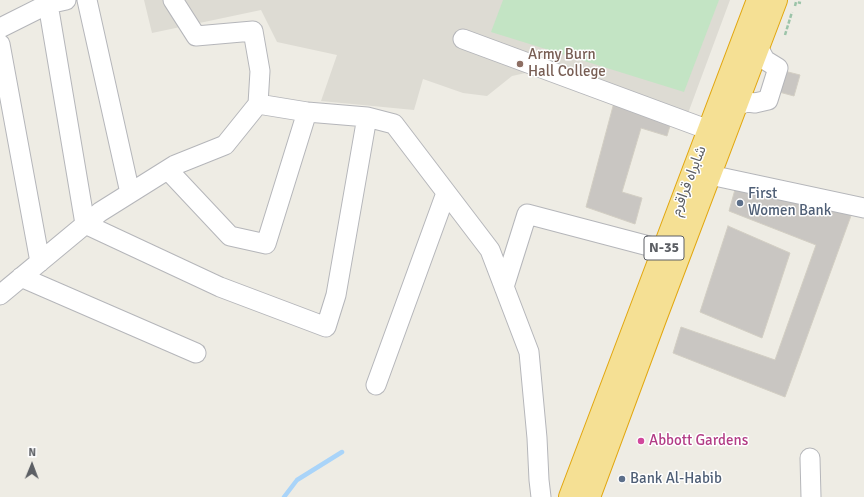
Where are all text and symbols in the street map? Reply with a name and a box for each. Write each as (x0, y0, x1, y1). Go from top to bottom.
place label: Army Burn Hall College (528, 46, 606, 81)
marker: Army Burn Hall College (515, 59, 525, 69)
street label: شاہراہ قراقرم (667, 143, 711, 219)
place label: First Women Bank (748, 185, 831, 220)
marker: First Women Bank (735, 198, 745, 208)
road number: N-35 (644, 236, 684, 260)
place label: Abbott Gardens (649, 432, 748, 450)
marker: Abbott Gardens (636, 436, 646, 446)
north arrow (12, 445, 52, 485)
text: N (28, 446, 36, 459)
place label: Bank Al-Habib (630, 470, 722, 488)
marker: Bank Al-Habib (617, 474, 627, 484)

